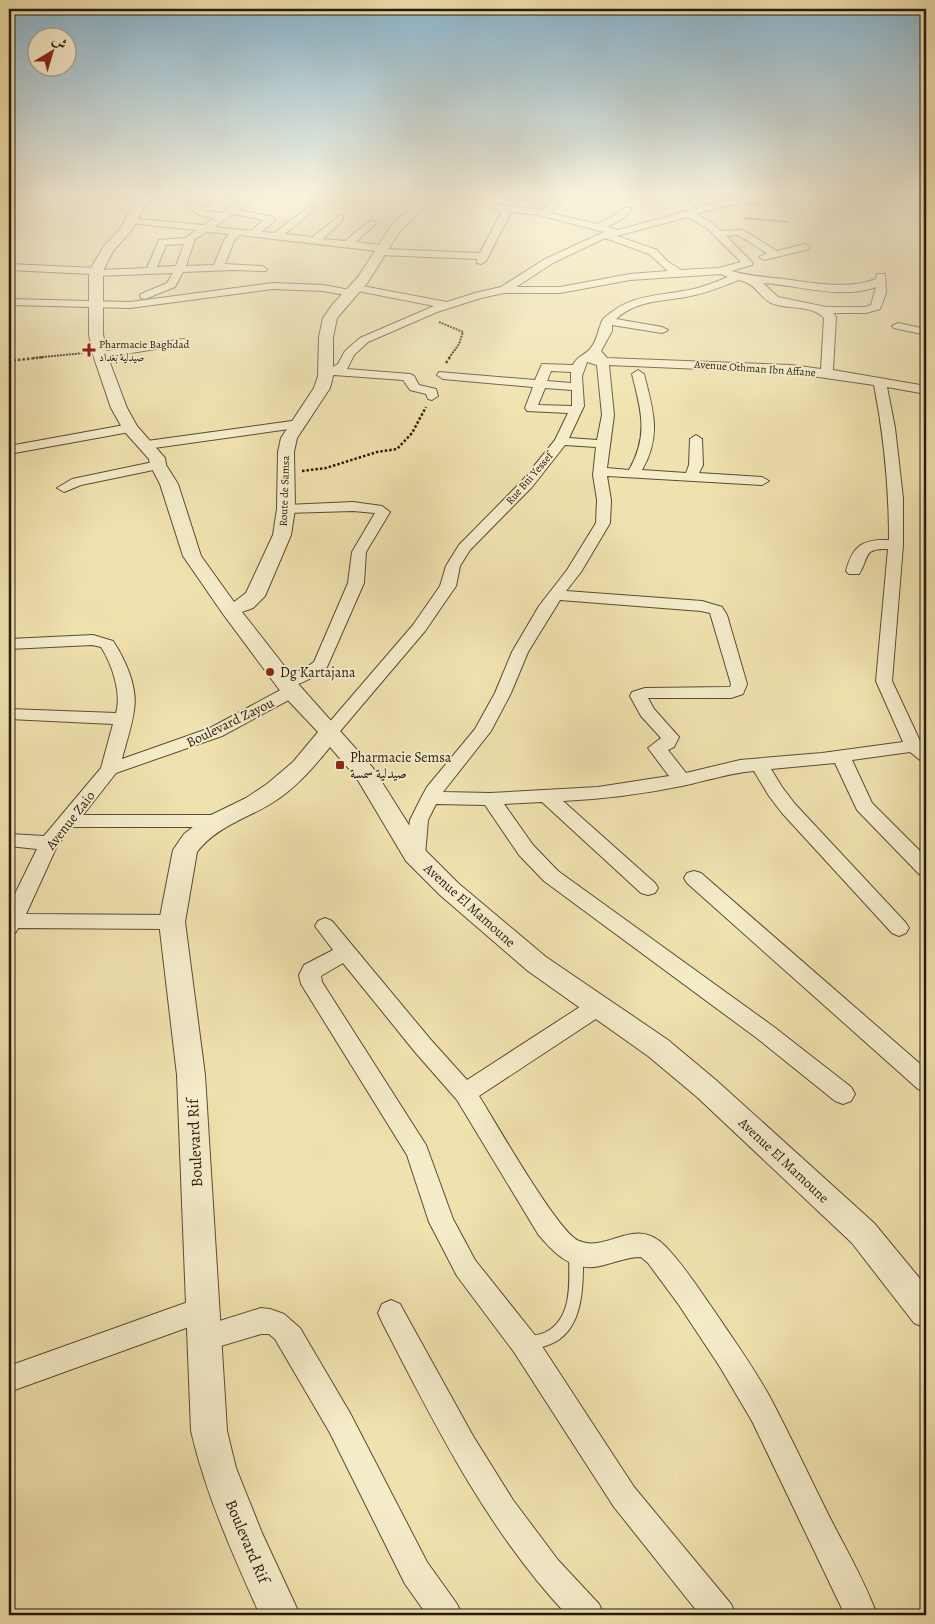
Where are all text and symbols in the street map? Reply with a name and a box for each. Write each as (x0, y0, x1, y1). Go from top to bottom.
north arrow (28, 28, 78, 78)
text: ش (48, 30, 71, 54)
place label: Pharmacie Baghdad صيدلية بغداد (99, 337, 190, 365)
marker: Pharmacie Baghdad صيدلية بغداد (83, 344, 95, 356)
street label: Avenue Othman Ibn Affane (693, 357, 816, 380)
street label: Rue Bni Yessef (502, 448, 557, 508)
street label: Route de Samsa (276, 454, 293, 527)
place label: Dg Kartajana (280, 663, 356, 682)
marker: Dg Kartajana (264, 666, 276, 678)
street label: Boulevard Zayou (183, 693, 278, 752)
place label: Pharmacie Semsa صيدلية سمسة (350, 748, 452, 783)
marker: Pharmacie Semsa صيدلية سمسة (334, 759, 346, 771)
street label: Avenue Zaio (41, 787, 99, 854)
street label: Avenue El Mamoune (419, 858, 520, 952)
street label: Boulevard Rif (182, 1095, 208, 1188)
street label: Avenue El Mamoune (734, 1113, 833, 1207)
street label: Boulevard Rif (220, 1496, 276, 1589)

